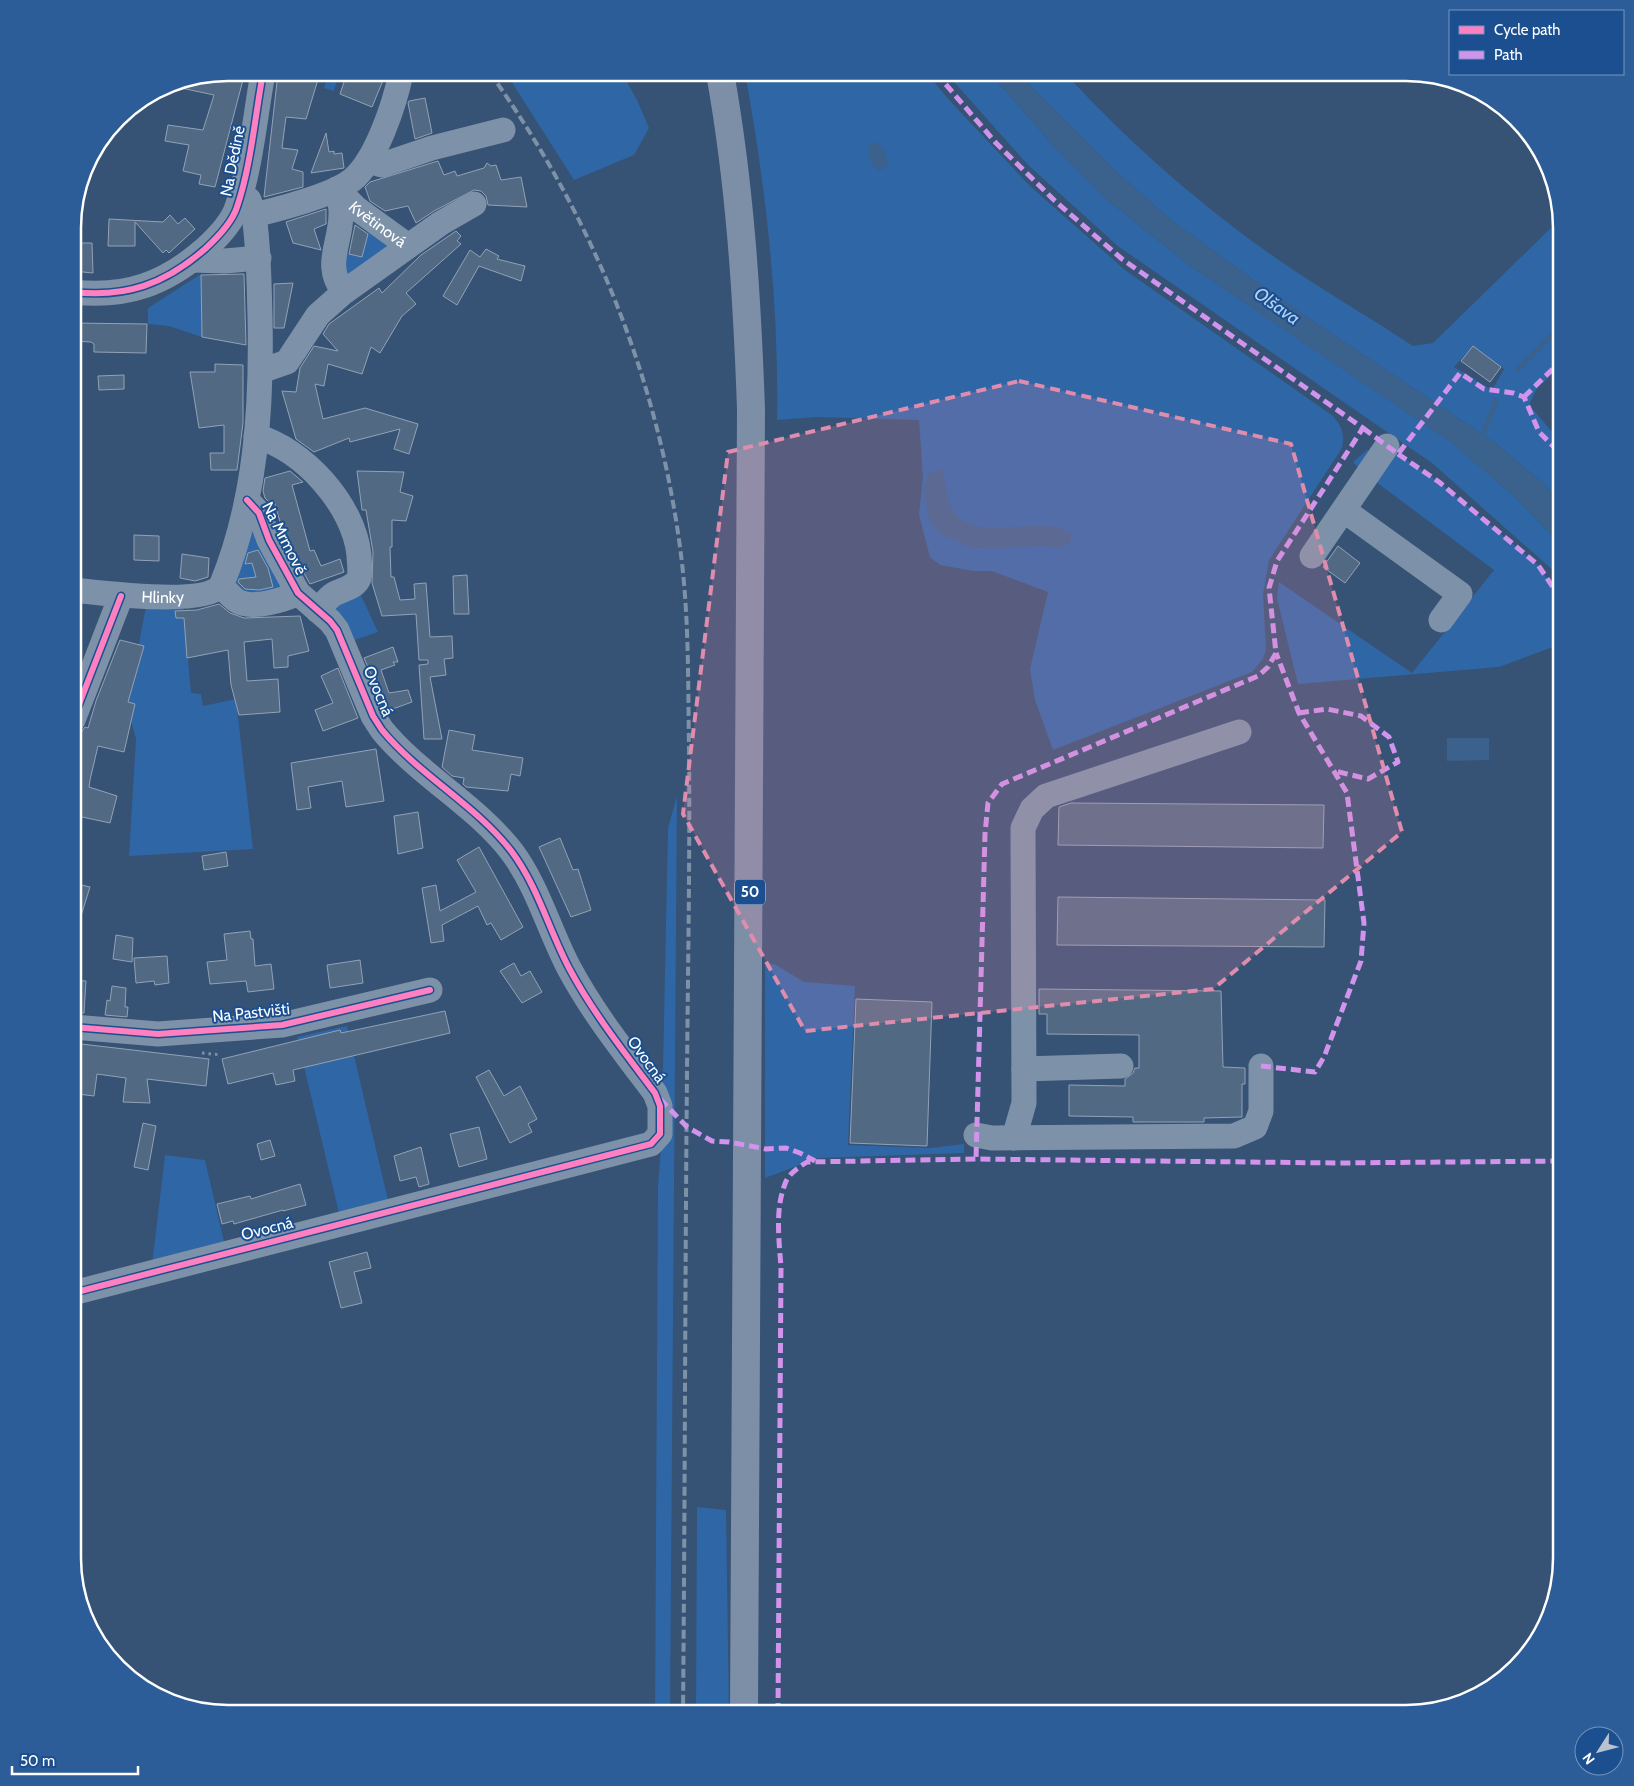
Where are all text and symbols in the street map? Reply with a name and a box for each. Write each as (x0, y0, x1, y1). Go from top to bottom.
legend (1449, 10, 1624, 75)
text: Cycle path (1494, 21, 1560, 39)
text: Path (1494, 46, 1523, 64)
street label: Na Dědině (216, 124, 249, 198)
street label: Květinová (345, 197, 410, 252)
water label: Olšava (1250, 282, 1304, 330)
street label: Na Mrmově (258, 499, 311, 578)
street label: Hlinky (141, 587, 185, 607)
street label: Ovocná (359, 663, 398, 719)
road number: 50 (735, 880, 765, 904)
street label: Na Pastvišti (211, 999, 291, 1026)
street label: Ovocná (623, 1032, 670, 1086)
street label: Ovocná (239, 1213, 295, 1244)
north arrow (1574, 1726, 1624, 1776)
scale bar (12, 1744, 139, 1776)
text: N (1578, 1749, 1599, 1768)
text: 50 m (20, 1752, 55, 1770)

